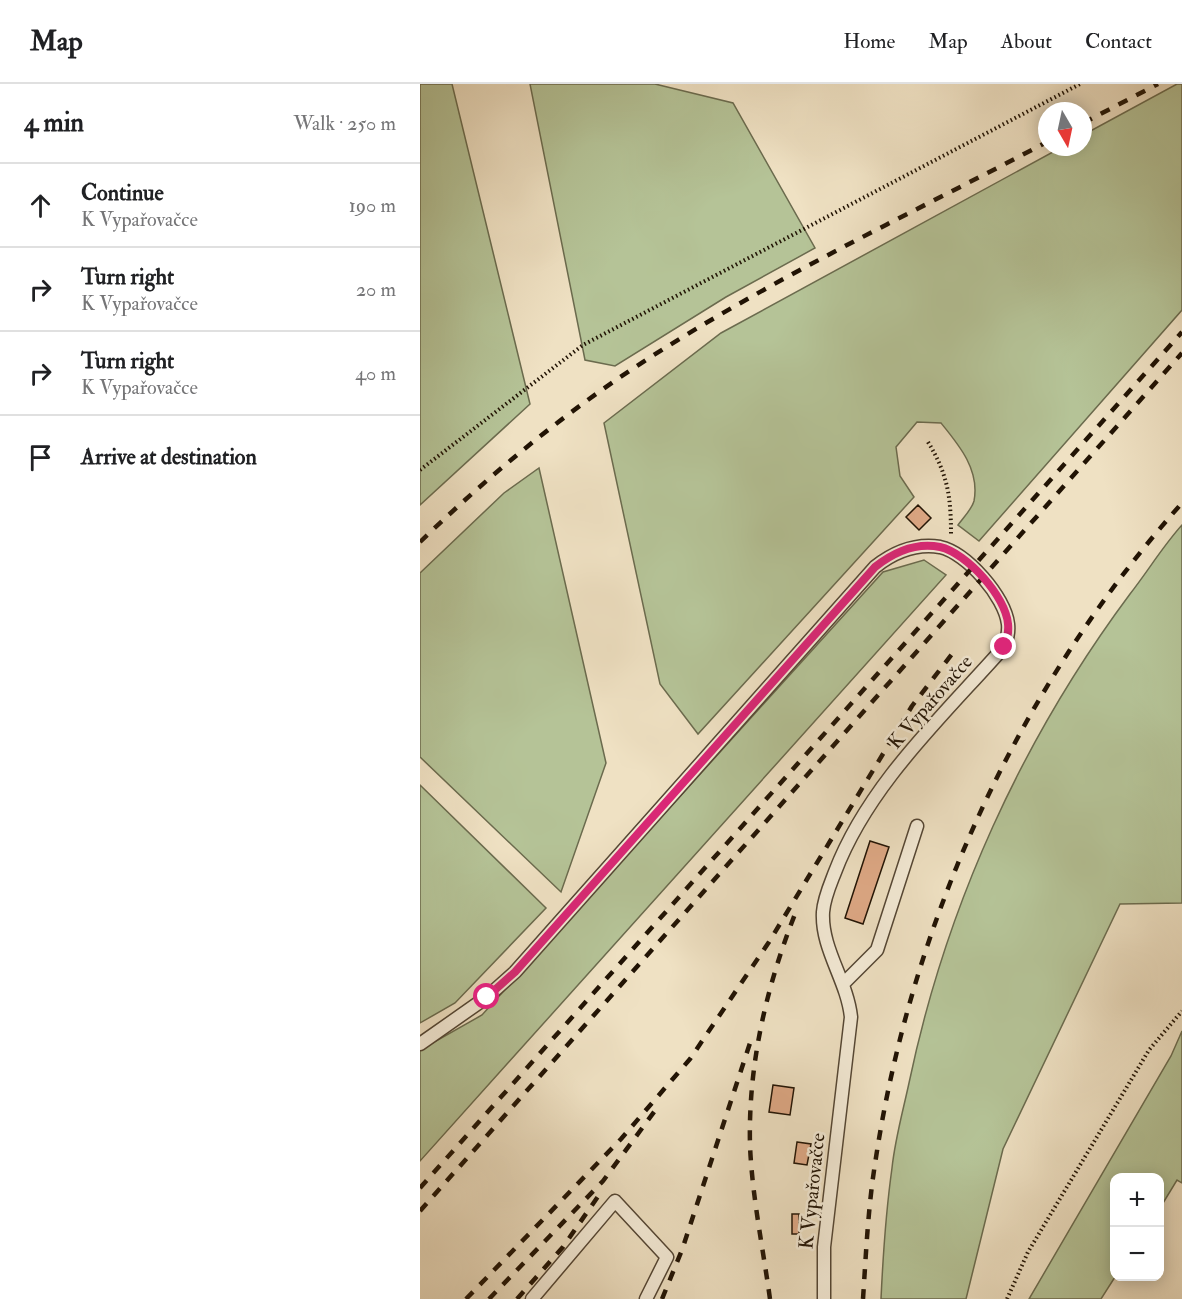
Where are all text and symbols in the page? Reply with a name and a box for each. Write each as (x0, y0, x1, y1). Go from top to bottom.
text: Map (30, 24, 83, 59)
text: Home (843, 28, 895, 55)
text: Map (928, 28, 968, 55)
text: About (1001, 28, 1052, 55)
text: Contact (1085, 28, 1152, 55)
north arrow (1038, 102, 1092, 156)
text: 4 min (24, 107, 84, 139)
text: Walk · 250 m (293, 111, 396, 136)
text: Continue (81, 179, 164, 207)
icon: ahead (24, 189, 57, 222)
text: 190 m (349, 193, 396, 218)
text: K Vypařovačce (81, 207, 198, 232)
text: Turn right (81, 263, 174, 291)
icon: right (24, 273, 57, 306)
text: 20 m (356, 277, 396, 302)
text: K Vypařovačce (81, 291, 198, 316)
text: Turn right (81, 347, 174, 375)
icon: right (24, 357, 57, 390)
text: 40 m (355, 361, 396, 386)
text: K Vypařovačce (81, 375, 198, 400)
icon: arrive (24, 441, 57, 474)
text: Arrive at destination (81, 443, 257, 471)
route end (990, 633, 1016, 659)
street label: K Vypařovačce (882, 650, 978, 755)
route start (473, 983, 499, 1009)
street label: K Vypařovačce (793, 1132, 832, 1250)
map controls (1110, 1173, 1164, 1281)
button: + (1110, 1173, 1164, 1227)
button: − (1110, 1227, 1164, 1281)

